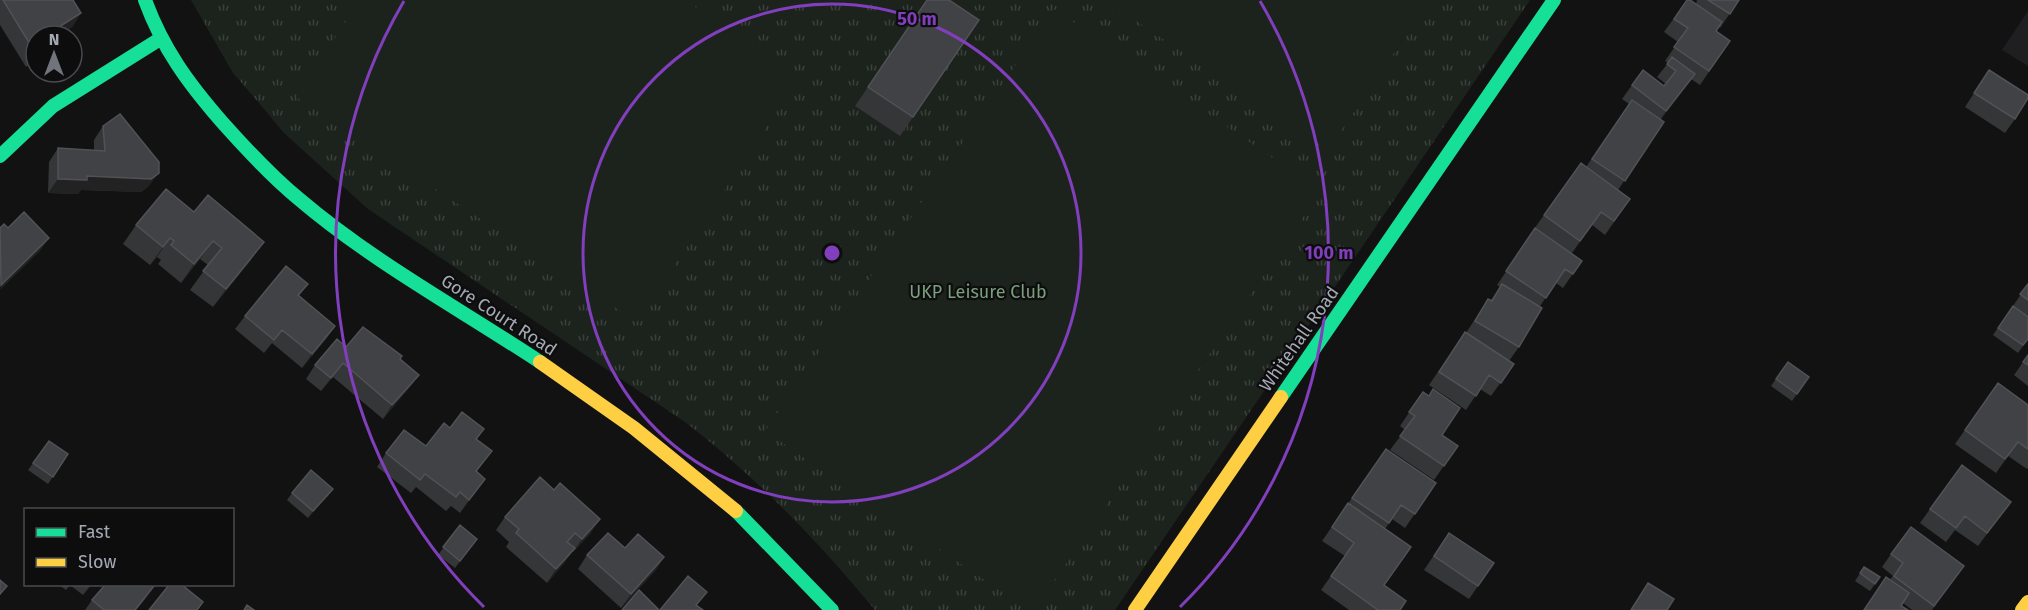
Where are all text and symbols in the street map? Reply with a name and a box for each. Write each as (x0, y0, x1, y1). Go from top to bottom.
text: 50 m (897, 8, 937, 30)
north arrow (24, 24, 84, 84)
text: N (49, 30, 59, 49)
text: 100 m (1305, 242, 1353, 264)
centre of rings (822, 243, 842, 263)
street label: Gore Court Road (437, 269, 561, 361)
park label: UKP Leisure Club (909, 281, 1047, 303)
street label: Whitehall Road (1255, 282, 1343, 396)
legend (24, 508, 234, 586)
text: Fast (78, 521, 111, 543)
text: Slow (78, 551, 117, 573)

